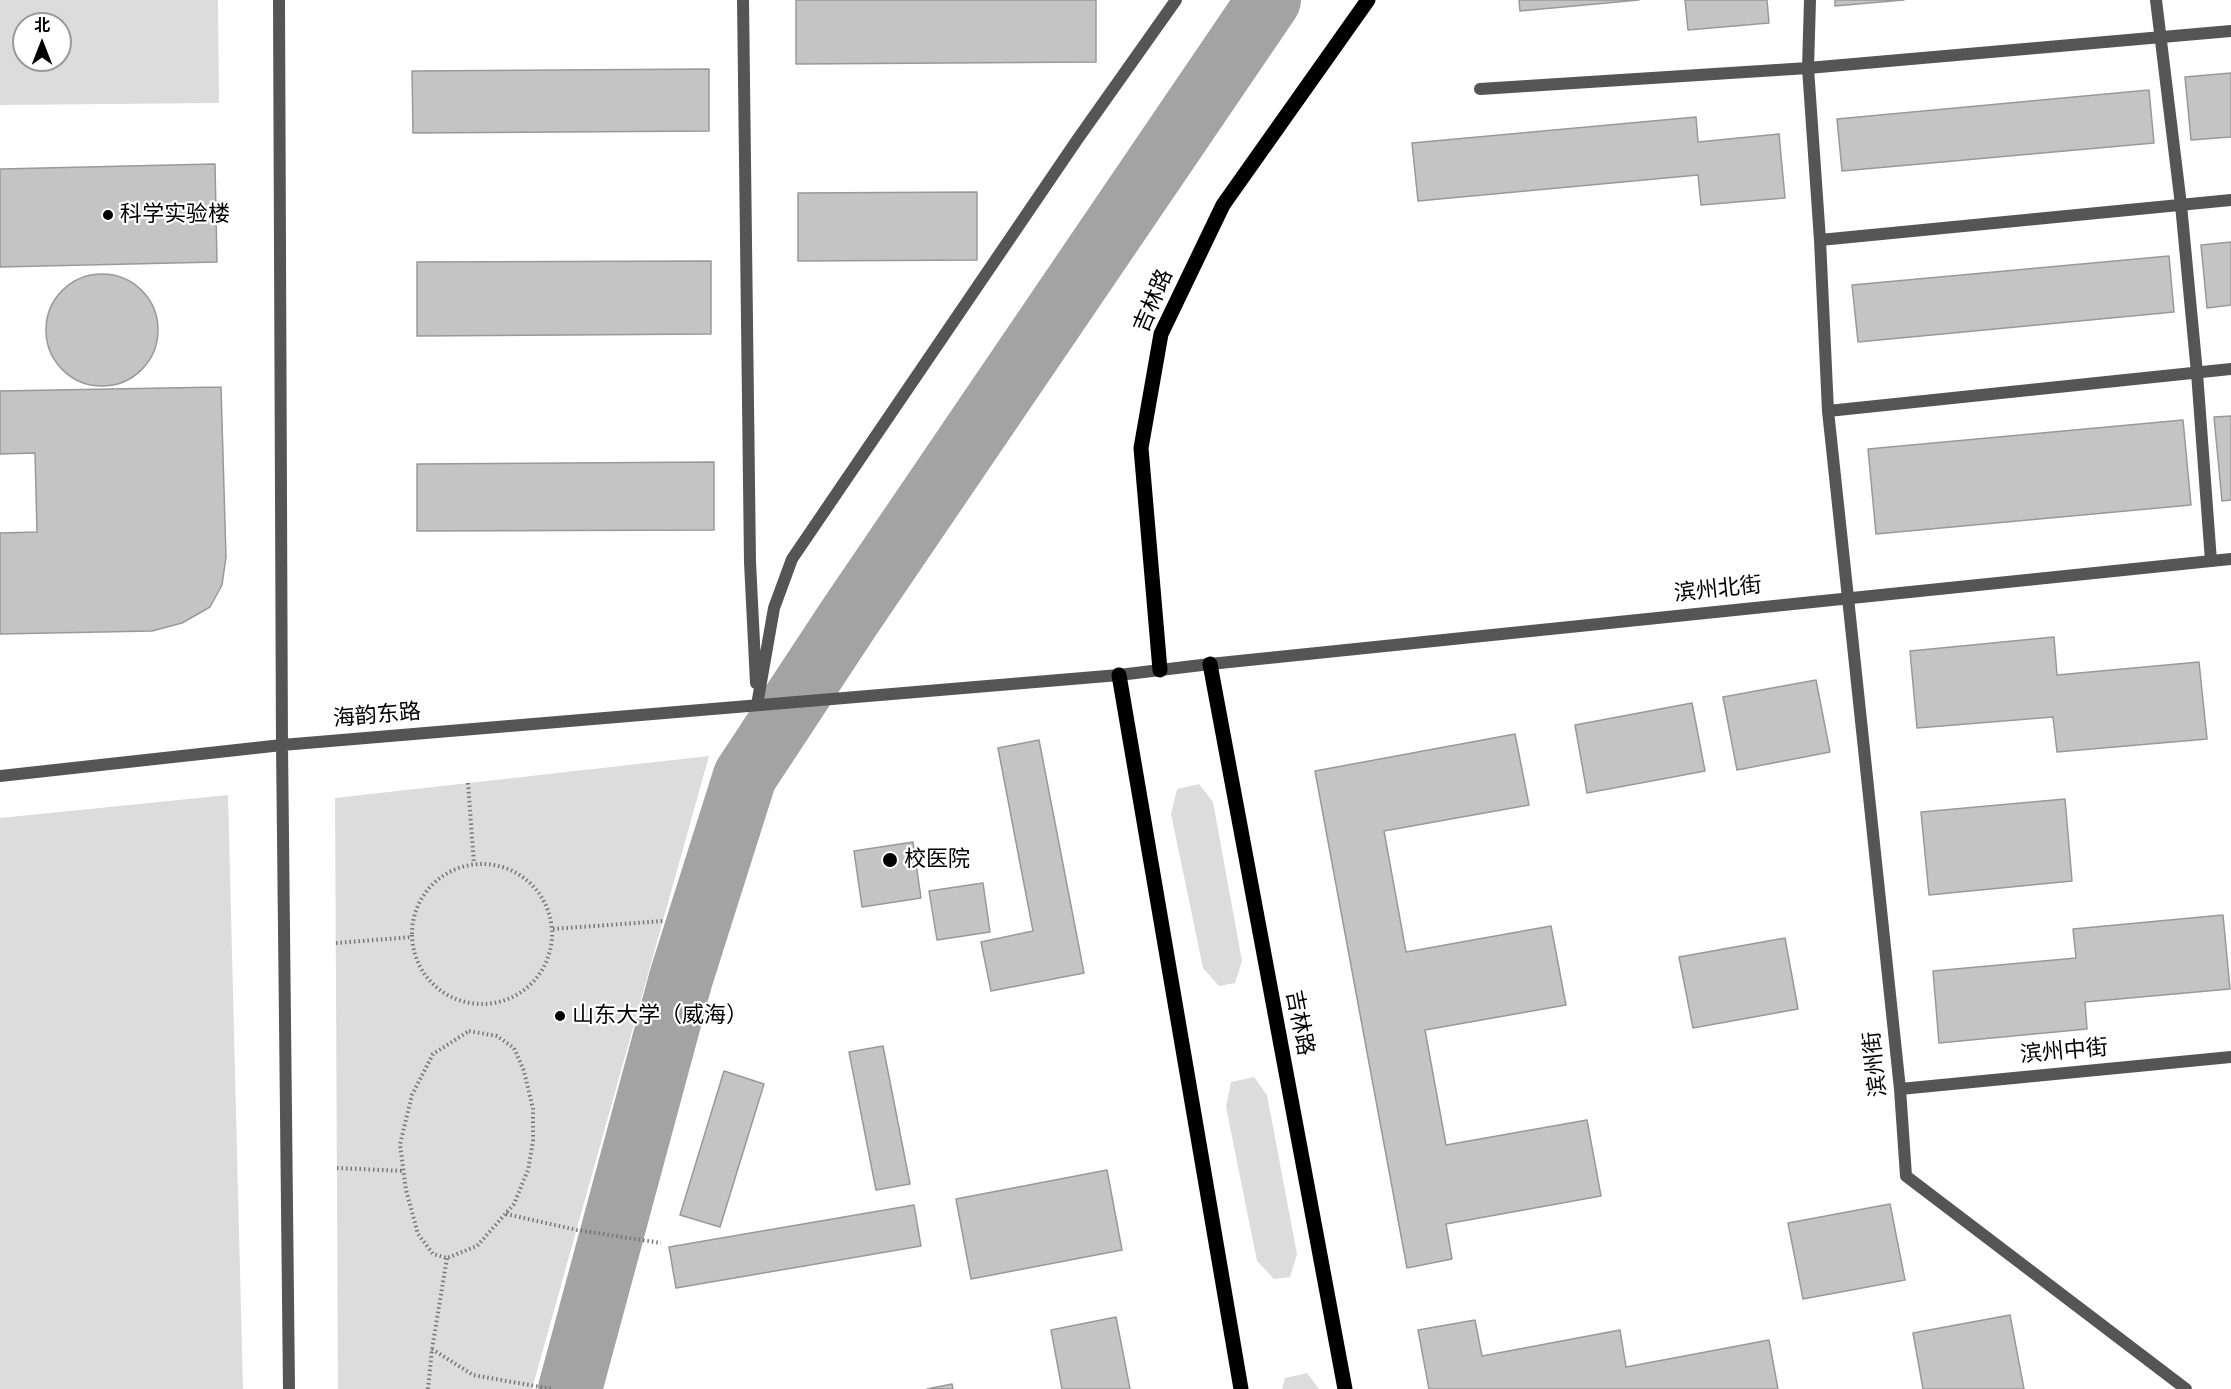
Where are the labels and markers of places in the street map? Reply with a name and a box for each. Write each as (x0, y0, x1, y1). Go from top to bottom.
place label: 科学实验楼 (120, 202, 230, 228)
marker: 科学实验楼 (101, 208, 115, 222)
place label: 校医院 (904, 847, 970, 873)
marker: 校医院 (881, 851, 899, 869)
place label: 山东大学（威海） (572, 1003, 748, 1029)
marker: 山东大学（威海） (553, 1009, 567, 1023)

